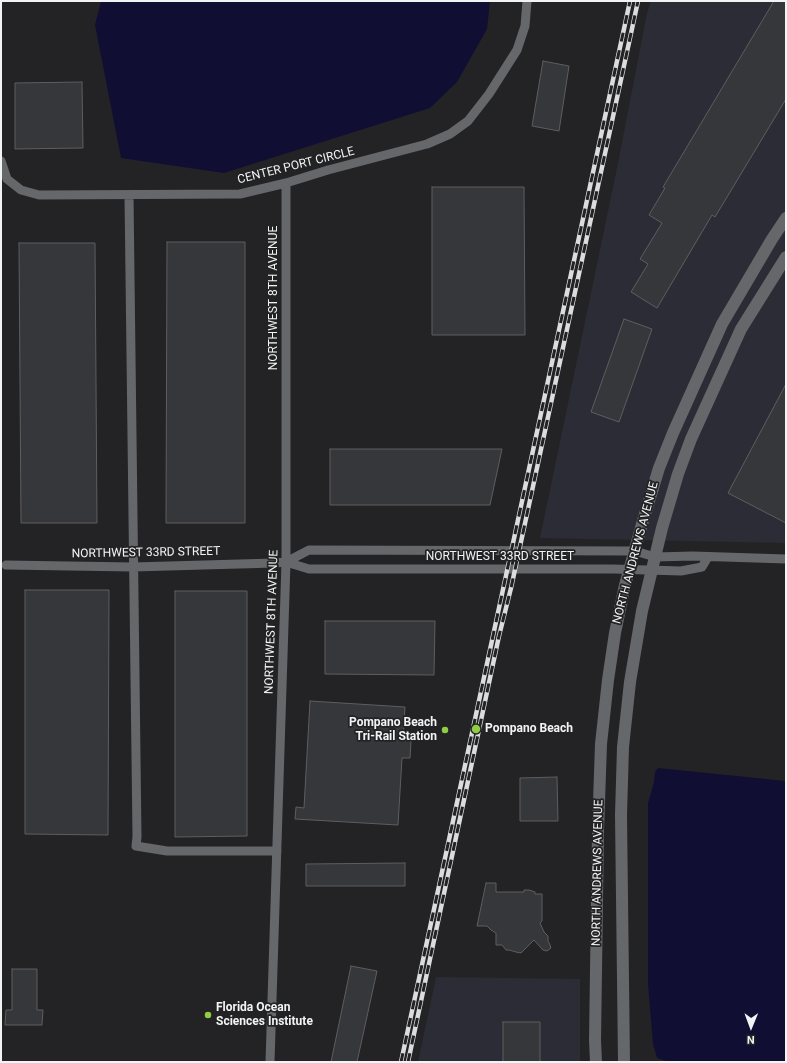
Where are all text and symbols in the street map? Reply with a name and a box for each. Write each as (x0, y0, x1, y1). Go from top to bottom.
street label: CENTER PORT CIRCLE (236, 145, 356, 187)
street label: NORTHWEST 8TH AVENUE (267, 226, 281, 370)
street label: NORTH ANDREWS AVENUE (610, 480, 662, 626)
street label: NORTHWEST 33RD STREET (72, 545, 220, 561)
street label: NORTHWEST 8TH AVENUE (262, 550, 282, 694)
street label: NORTHWEST 33RD STREET (426, 550, 574, 564)
place label: Pompano Beach Tri-Rail Station (349, 716, 437, 744)
place label: Pompano Beach (485, 722, 573, 736)
marker: Pompano Beach (470, 723, 482, 735)
marker: Pompano Beach Tri-Rail Station (440, 725, 450, 735)
street label: NORTH ANDREWS AVENUE (590, 800, 606, 946)
place label: Florida Ocean Sciences Institute (216, 1001, 313, 1029)
north arrow (731, 1007, 771, 1047)
marker: Florida Ocean Sciences Institute (203, 1010, 213, 1020)
text: N (747, 1033, 755, 1046)

